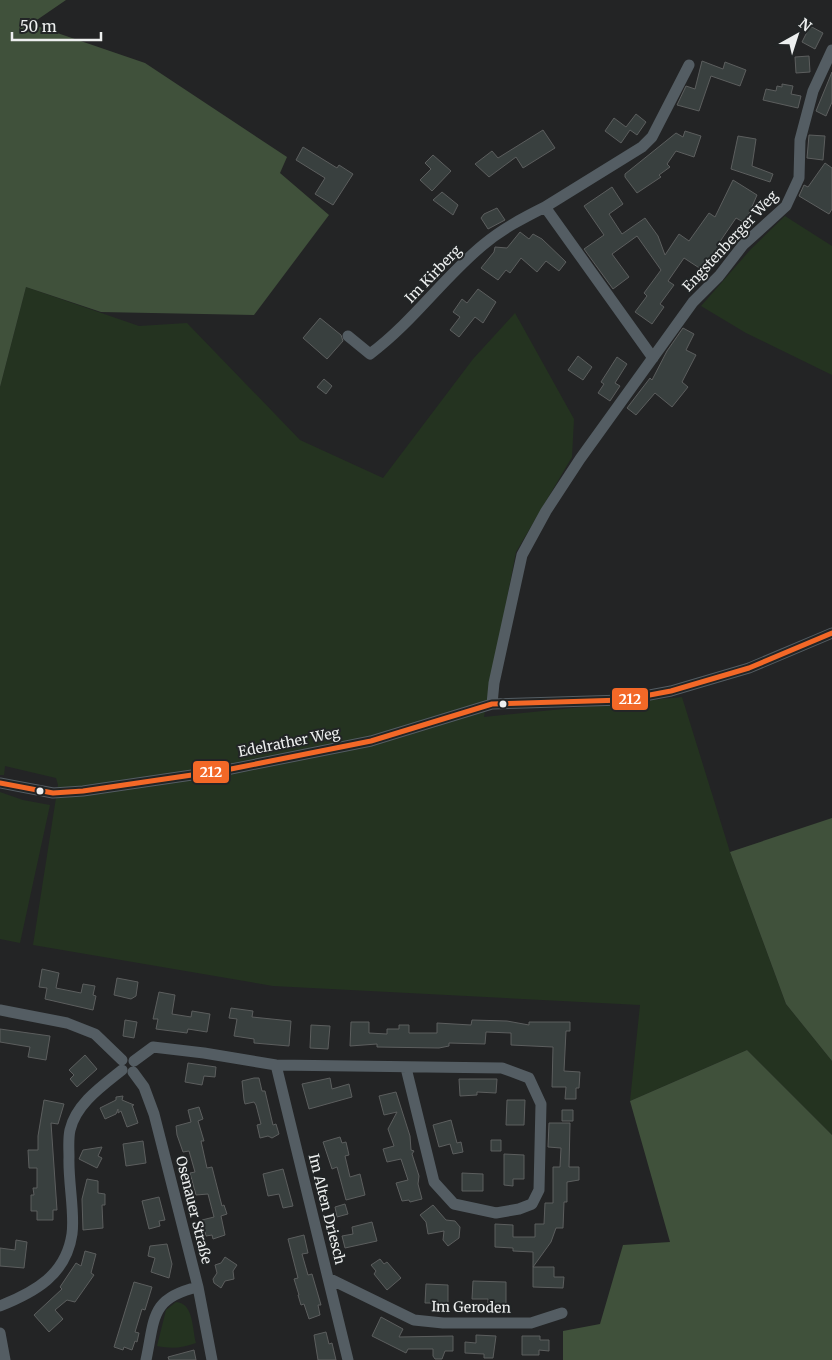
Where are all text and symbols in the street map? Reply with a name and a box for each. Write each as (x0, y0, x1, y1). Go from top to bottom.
scale bar (12, 10, 101, 42)
north arrow (772, 10, 822, 60)
text: N (795, 14, 815, 35)
text: 50 m (20, 17, 57, 36)
street label: Engstenberger Weg (679, 186, 782, 295)
street label: Im Kirberg (401, 241, 465, 307)
line badge: 212 (611, 687, 649, 711)
text: 212 (619, 690, 641, 708)
unlabelled marker (498, 699, 508, 709)
street label: Edelrather Weg (237, 723, 342, 761)
line badge: 212 (192, 760, 230, 784)
text: 212 (200, 763, 222, 781)
unlabelled marker (35, 786, 45, 796)
street label: Im Alten Driesch (305, 1152, 349, 1266)
street label: Osenauer Straße (172, 1154, 216, 1266)
street label: Im Geroden (431, 1297, 511, 1317)

